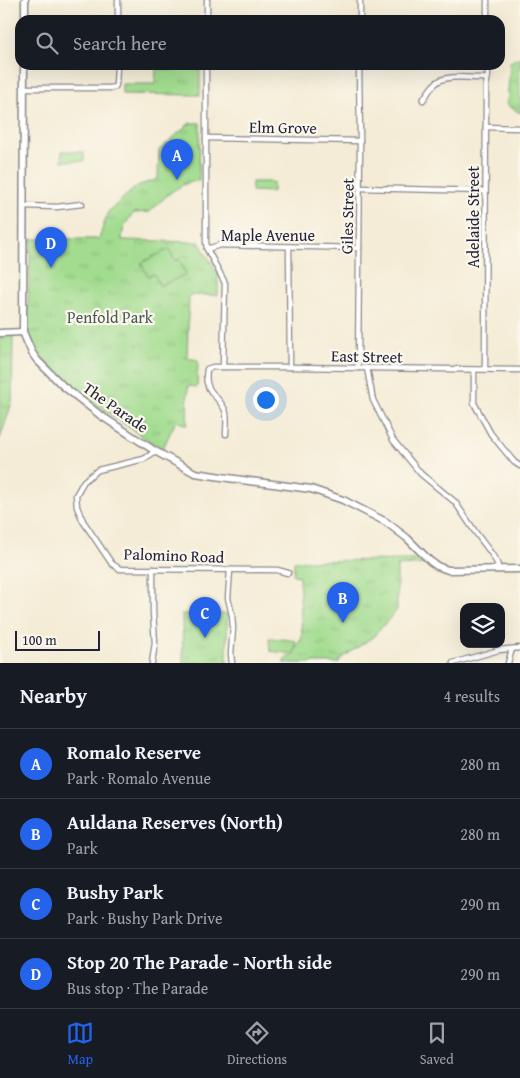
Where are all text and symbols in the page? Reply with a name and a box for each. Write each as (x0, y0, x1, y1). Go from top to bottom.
search box (15, 15, 505, 70)
icon: search (33, 29, 61, 57)
text: Search here (73, 29, 167, 57)
street label: Elm Grove (249, 114, 317, 140)
pin: A (161, 139, 193, 180)
street label: Adelaide Street (461, 165, 485, 268)
street label: Giles Street (334, 177, 360, 254)
street label: Maple Avenue (221, 223, 315, 247)
pin: D (35, 227, 67, 268)
park label: Penfold Park (67, 305, 154, 329)
street label: East Street (331, 343, 403, 369)
street label: The Parade (78, 376, 154, 438)
your location (253, 387, 279, 413)
street label: Palomino Road (123, 541, 225, 569)
pin: B (327, 582, 359, 623)
pin: C (189, 597, 221, 638)
map controls (460, 603, 505, 648)
button: layers (460, 603, 505, 648)
scale bar (15, 628, 100, 651)
text: 100 m (22, 630, 57, 650)
text: Nearby (20, 680, 87, 711)
text: 4 results (443, 684, 500, 708)
text: Romalo Reserve (67, 738, 201, 766)
text: A (31, 752, 41, 776)
text: 280 m (460, 752, 500, 776)
text: Park · Romalo Avenue (67, 766, 211, 790)
text: Auldana Reserves (North) (67, 808, 283, 836)
text: B (31, 822, 41, 846)
text: 280 m (460, 822, 500, 846)
text: Park (67, 836, 98, 860)
text: Bushy Park (67, 878, 163, 906)
text: C (31, 892, 41, 916)
text: 290 m (460, 892, 500, 916)
text: Park · Bushy Park Drive (67, 906, 222, 930)
text: Stop 20 The Parade - North side (67, 948, 332, 976)
text: D (31, 962, 41, 986)
text: 290 m (460, 962, 500, 986)
text: Bus stop · The Parade (67, 976, 208, 1000)
tab: Map (66, 1019, 94, 1069)
tab: Directions (227, 1019, 287, 1069)
tab: Saved (420, 1019, 454, 1069)

